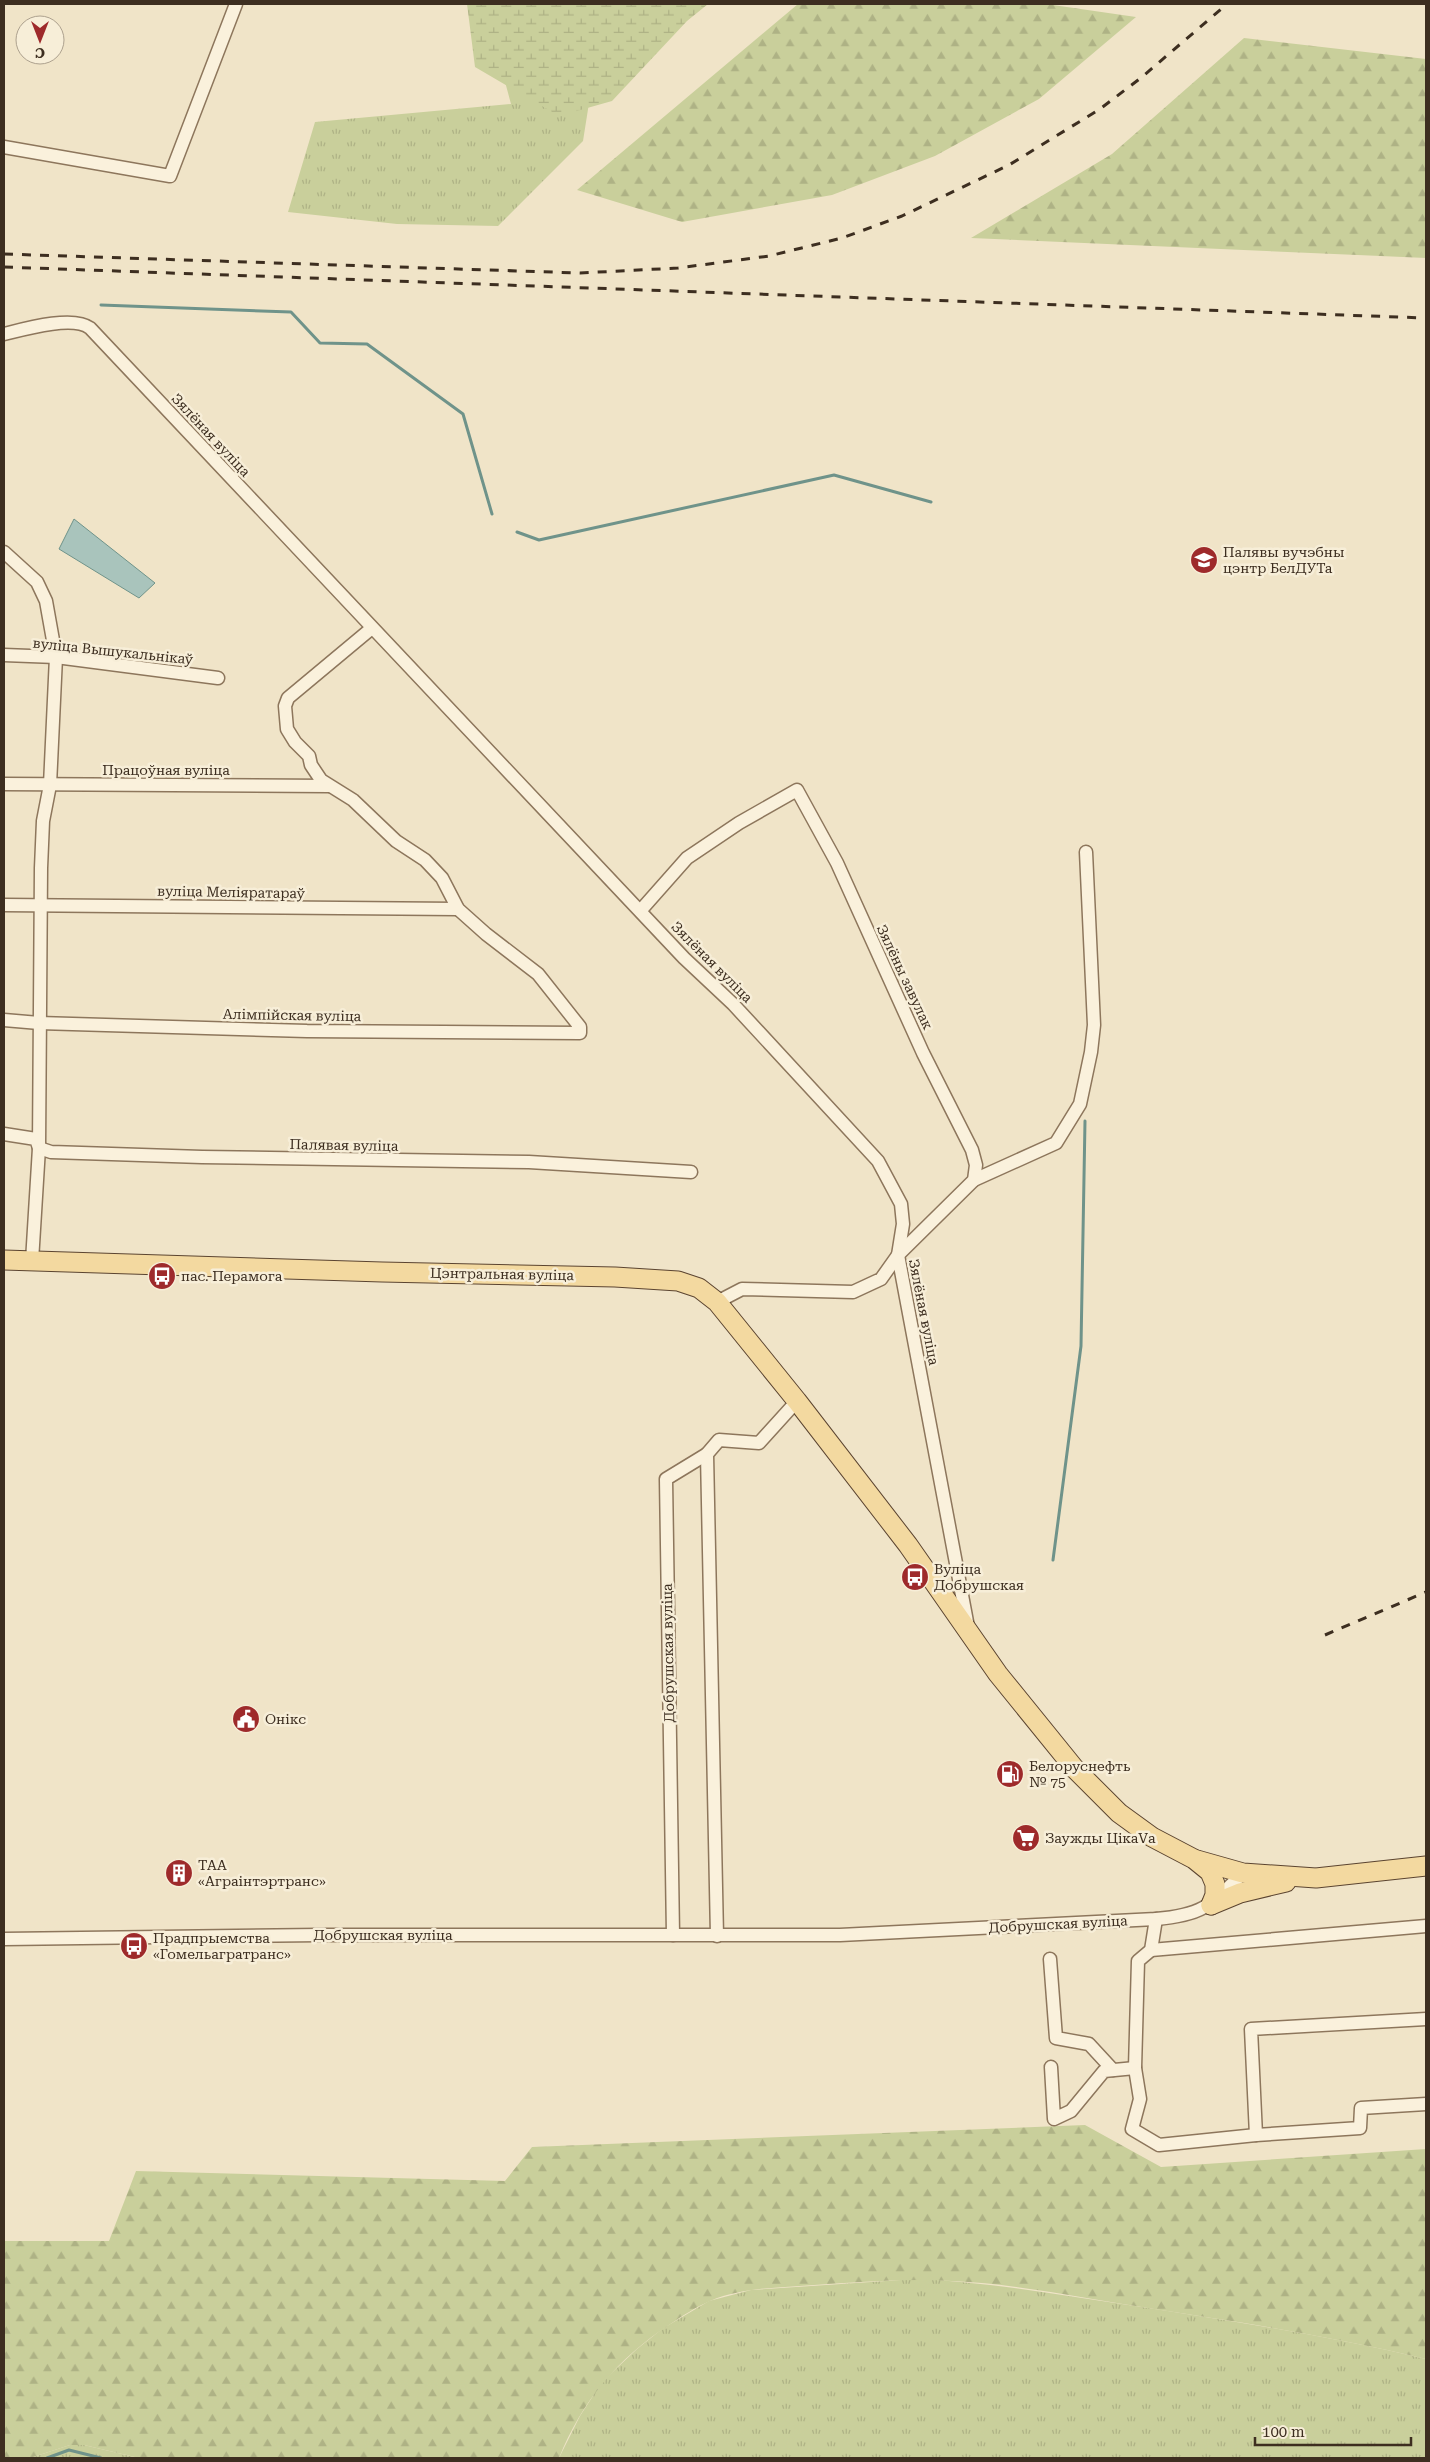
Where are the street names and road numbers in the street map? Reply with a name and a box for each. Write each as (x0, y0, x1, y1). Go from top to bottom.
street label: Зялёная вуліца (168, 390, 254, 480)
street label: вуліца Вышукальнікаў (32, 635, 195, 667)
street label: Працоўная вуліца (102, 762, 230, 778)
street label: вуліца Меліяратараў (157, 883, 306, 901)
street label: Зялёная вуліца (668, 918, 756, 1006)
street label: Зялёны завулак (874, 922, 936, 1032)
street label: Алімпійская вуліца (223, 1006, 362, 1024)
street label: Палявая вуліца (289, 1136, 399, 1154)
street label: Зялёная вуліца (906, 1257, 942, 1367)
street label: Цэнтральная вуліца (430, 1265, 574, 1283)
street label: Добрушская вуліца (659, 1583, 677, 1723)
street label: Добрушская вуліца (988, 1912, 1128, 1936)
street label: Добрушская вуліца (313, 1927, 453, 1943)

